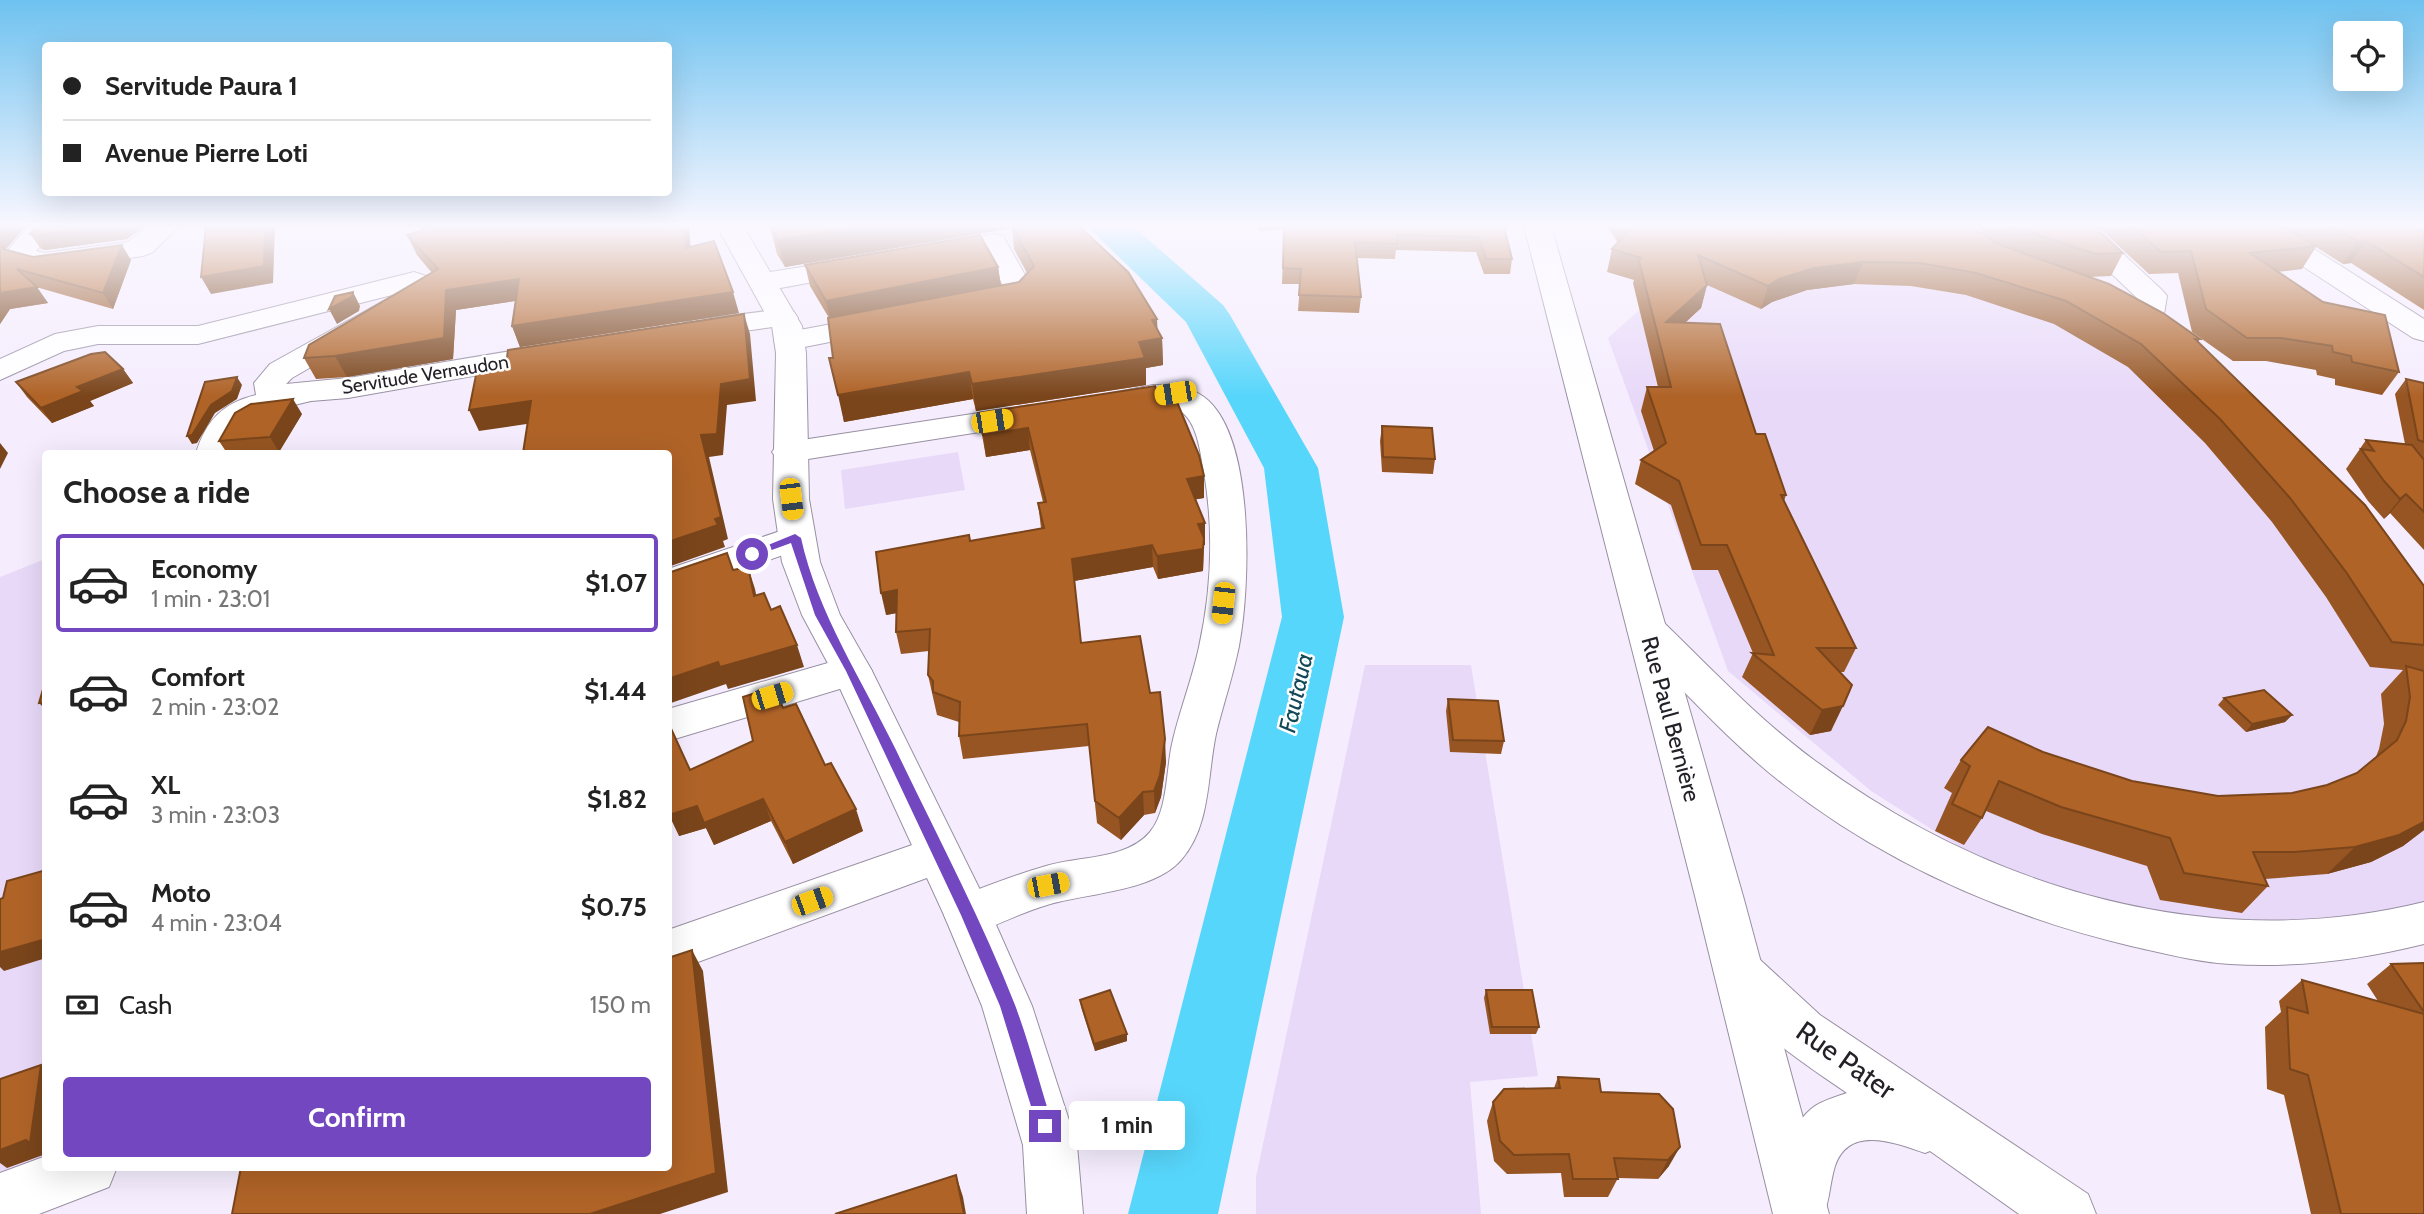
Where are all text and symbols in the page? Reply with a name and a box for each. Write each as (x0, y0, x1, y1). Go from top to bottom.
map controls (2333, 21, 2403, 91)
button: locate (2333, 21, 2403, 91)
text: Servitude Paura 1 (105, 70, 298, 102)
text: Avenue Pierre Loti (105, 137, 308, 169)
street label: Servitude Vernaudon (340, 350, 510, 399)
car (1153, 379, 1198, 407)
car (970, 407, 1015, 435)
text: Choose a ride (63, 472, 250, 511)
car (779, 477, 804, 521)
route start (736, 538, 768, 570)
icon: car (67, 552, 130, 615)
text: Economy (151, 553, 257, 585)
text: $1.07 (585, 567, 647, 599)
car (1211, 581, 1236, 625)
text: 1 min · 23:01 (151, 585, 270, 613)
street label: Rue Paul Bernière (1635, 633, 1707, 805)
water label: Fautaua (1272, 650, 1319, 735)
icon: car (67, 660, 130, 723)
text: Comfort (151, 661, 245, 693)
text: $1.44 (584, 675, 647, 707)
car (749, 680, 796, 712)
text: 2 min · 23:02 (151, 693, 279, 721)
icon: car (67, 768, 130, 831)
text: XL (151, 769, 180, 801)
text: $1.82 (587, 783, 647, 815)
text: 3 min · 23:03 (151, 801, 280, 829)
car (1026, 871, 1071, 899)
icon: car (67, 876, 130, 939)
text: Moto (151, 877, 211, 909)
car (789, 884, 836, 918)
text: $0.75 (581, 891, 647, 923)
text: 4 min · 23:04 (151, 909, 282, 937)
icon: cash (63, 986, 101, 1024)
text: Cash (119, 989, 172, 1021)
text: 150 m (590, 991, 651, 1019)
street label: Rue Pater (1790, 1014, 1902, 1106)
button: Confirm (63, 1077, 651, 1157)
callout: 1 min (1070, 1102, 1185, 1150)
route end (1029, 1110, 1061, 1142)
text: 1 min (1101, 1111, 1153, 1139)

